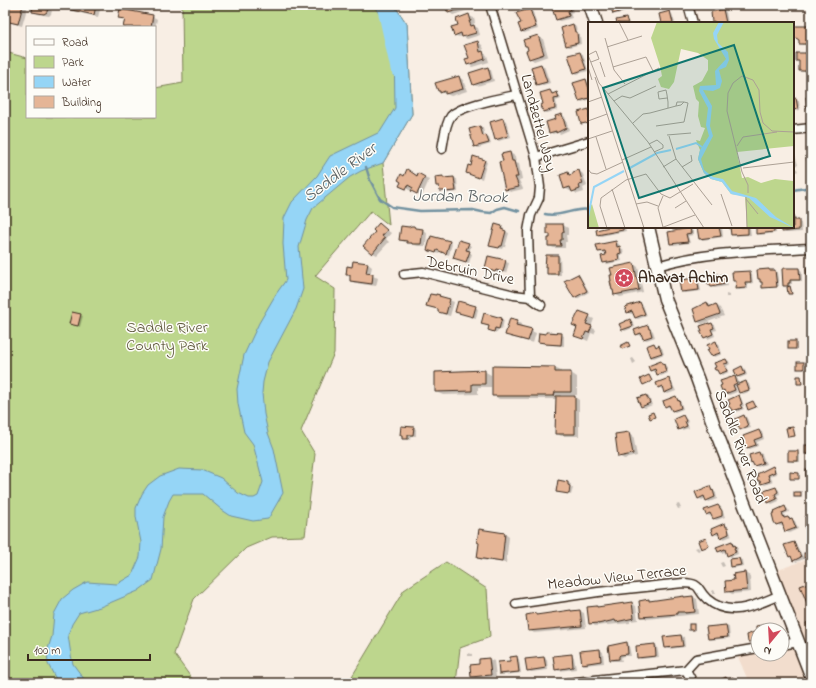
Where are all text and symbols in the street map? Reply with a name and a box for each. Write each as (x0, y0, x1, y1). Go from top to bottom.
inset map (588, 22, 794, 228)
legend (26, 26, 156, 118)
text: Road (62, 34, 88, 52)
text: Park (62, 54, 84, 72)
street label: Landzettel Way (513, 72, 563, 174)
text: Water (62, 74, 91, 92)
text: Building (61, 94, 101, 113)
water label: Saddle River (298, 135, 384, 209)
water label: Jordan Brook (412, 184, 509, 210)
street label: Debruin Drive (423, 250, 517, 292)
place label: Ahavat Achim (638, 266, 729, 290)
synagogue icon: Ahavat Achim (613, 267, 635, 289)
park label: Saddle River County Park (126, 316, 209, 358)
street label: Saddle River Road (707, 387, 773, 507)
street label: Meadow View Terrace (546, 559, 688, 597)
north arrow (750, 622, 790, 662)
scale bar (28, 636, 150, 662)
text: 100 m (34, 642, 61, 660)
text: N (761, 642, 773, 659)

